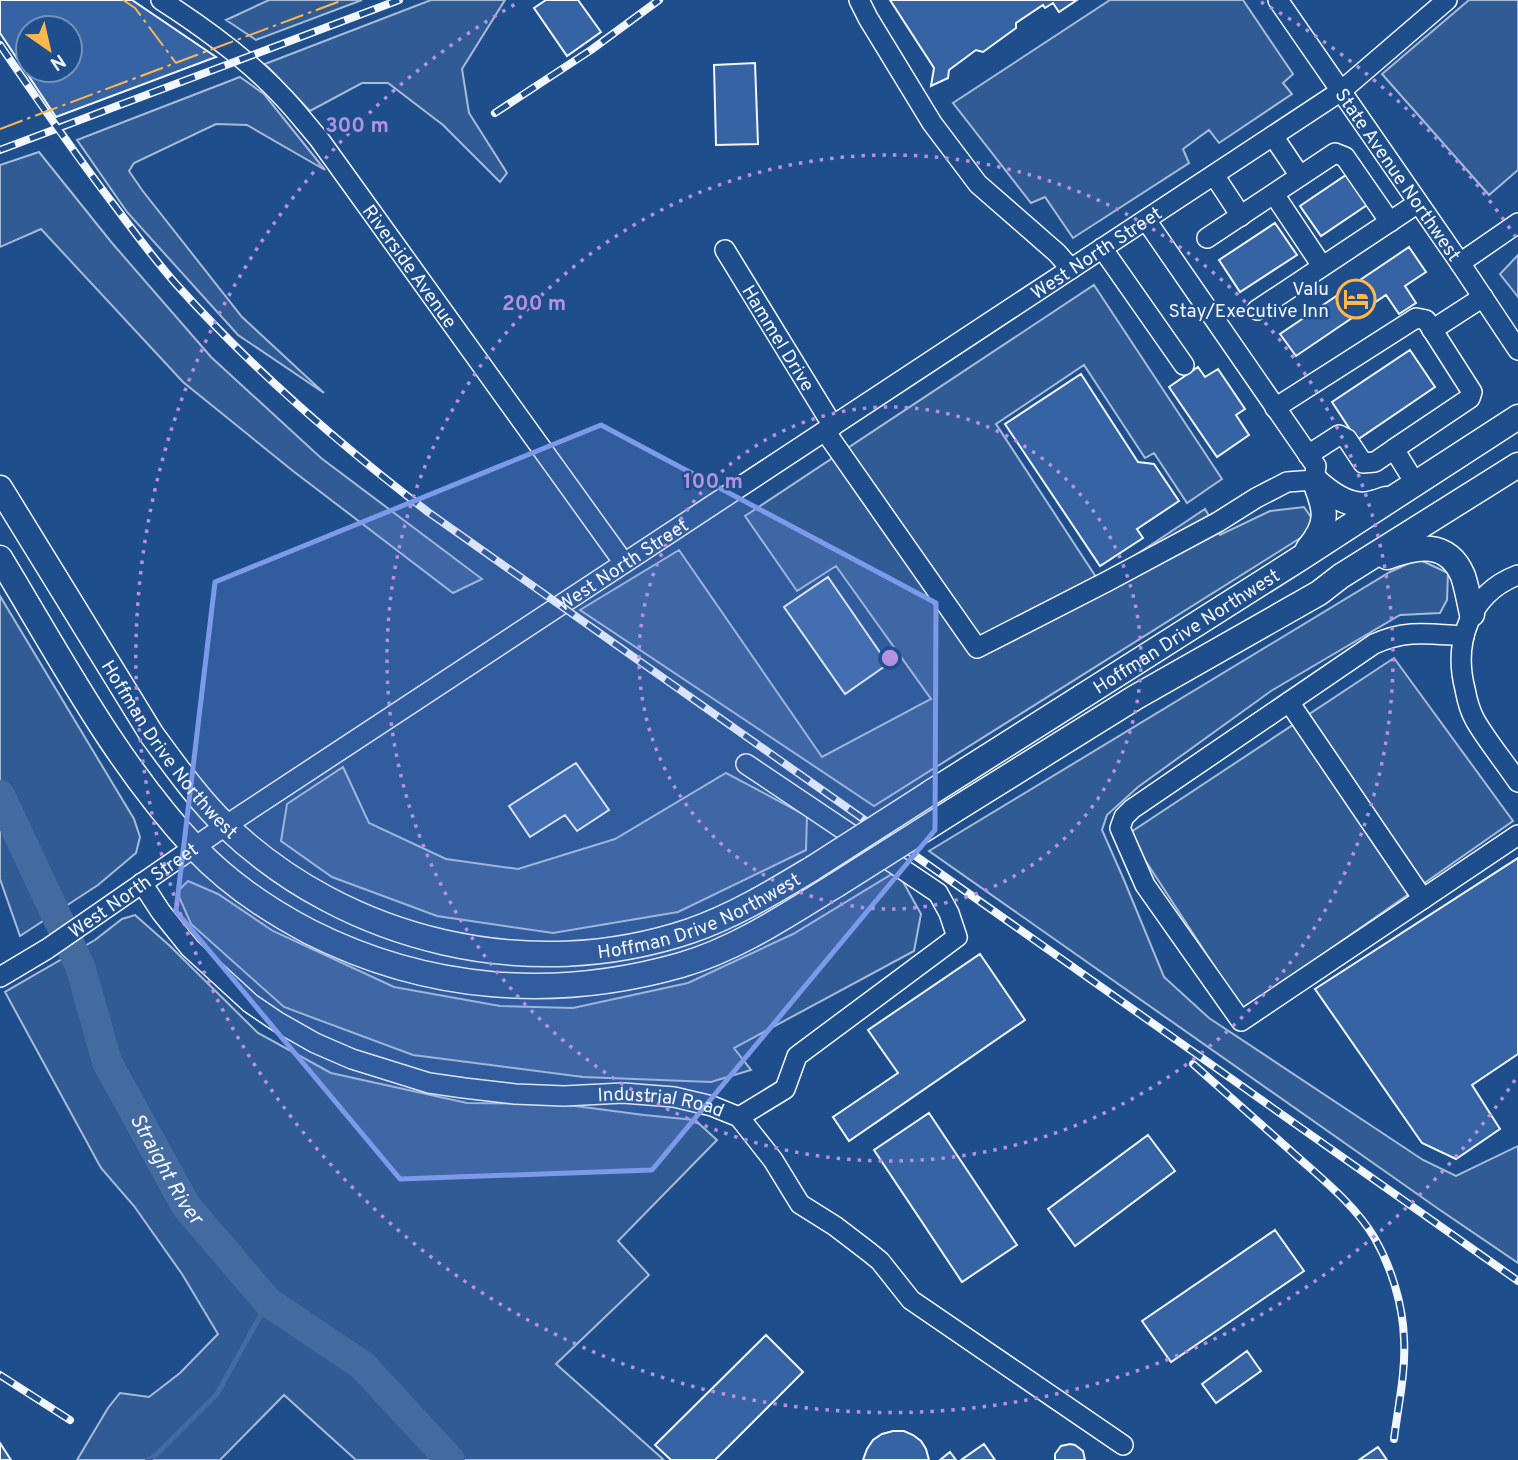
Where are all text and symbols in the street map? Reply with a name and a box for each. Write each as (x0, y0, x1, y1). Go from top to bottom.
north arrow (14, 14, 84, 84)
text: N (45, 48, 70, 75)
street label: State Avenue Northwest (1329, 84, 1465, 267)
text: 300 m (325, 113, 389, 140)
street label: Riverside Avenue (356, 201, 461, 334)
street label: West North Street (1027, 202, 1167, 306)
place label: Valu Stay/Executive Inn (1168, 278, 1329, 324)
hotel icon: Valu Stay/Executive Inn (1335, 278, 1377, 320)
street label: Hammel Drive (735, 281, 819, 396)
text: 200 m (502, 291, 566, 318)
text: 100 m (683, 469, 743, 496)
street label: West North Street (553, 514, 694, 618)
street label: Hoffman Drive Northwest (1089, 564, 1285, 700)
centre of rings (878, 646, 902, 670)
street label: Hoffman Drive Northwest (95, 656, 242, 845)
street label: West North Street (65, 838, 203, 944)
street label: Hoffman Drive Northwest (596, 868, 805, 965)
street label: Industrial Road (597, 1083, 727, 1124)
water label: Straight River (123, 1109, 210, 1233)

